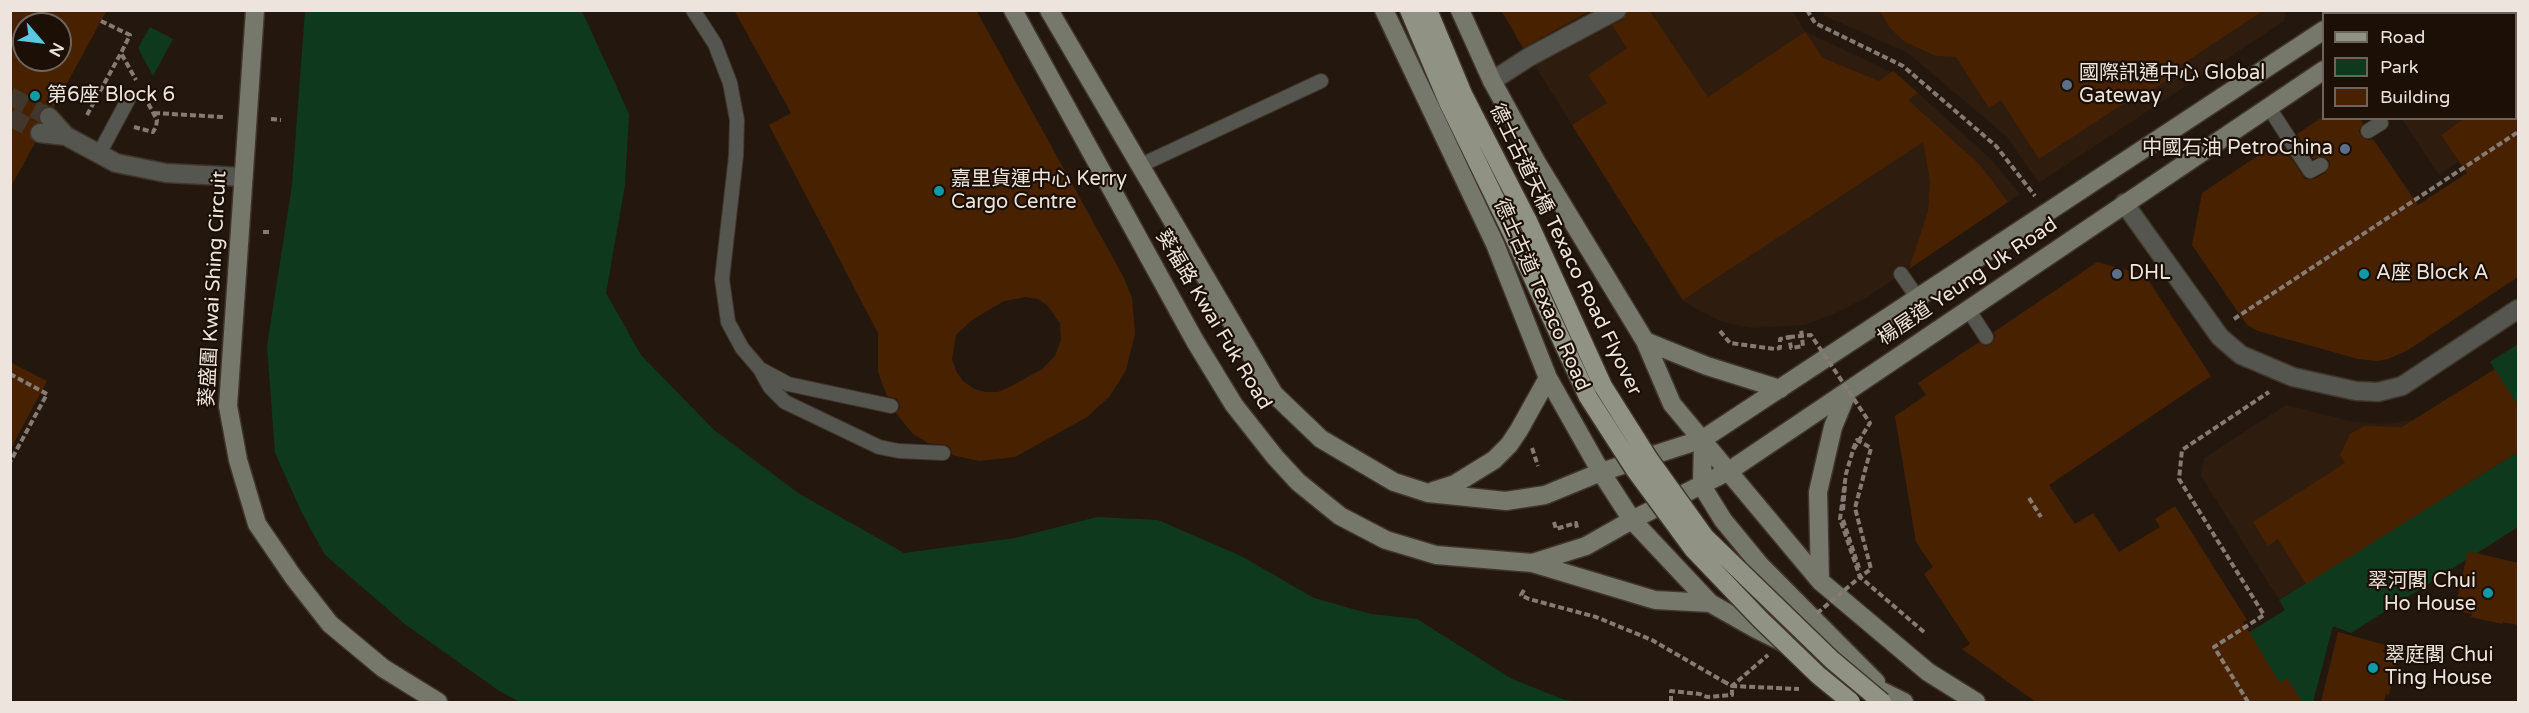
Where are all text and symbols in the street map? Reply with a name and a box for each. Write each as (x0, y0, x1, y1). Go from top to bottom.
north arrow (12, 12, 72, 72)
legend (2322, 12, 2517, 120)
text: Road (2380, 26, 2425, 48)
text: N (44, 39, 68, 60)
text: Park (2380, 56, 2418, 78)
place label: 國際訊通中心 Global Gateway (2079, 62, 2265, 109)
marker: 國際訊通中心 Global Gateway (2060, 78, 2074, 92)
place label: 第6座 Block 6 (47, 84, 175, 108)
text: Building (2380, 86, 2450, 108)
marker: 第6座 Block 6 (28, 89, 42, 103)
street label: 德士古道天橋 Texaco Road Flyover (1484, 100, 1646, 400)
place label: 中國石油 PetroChina (2142, 137, 2333, 161)
marker: 中國石油 PetroChina (2338, 142, 2352, 156)
place label: 嘉里貨運中心 Kerry Cargo Centre (951, 168, 1127, 215)
street label: 葵盛圍 Kwai Shing Circuit (196, 170, 232, 408)
marker: 嘉里貨運中心 Kerry Cargo Centre (932, 184, 946, 198)
street label: 德士古道 Texaco Road (1488, 195, 1594, 395)
street label: 楊屋道 Yeung Uk Road (1874, 213, 2062, 351)
street label: 葵福路 Kwai Fuk Road (1150, 226, 1276, 414)
place label: DHL (2129, 262, 2171, 286)
place label: A座 Block A (2376, 262, 2489, 286)
marker: DHL (2110, 267, 2124, 281)
marker: A座 Block A (2357, 267, 2371, 281)
place label: 翠河閣 Chui Ho House (2368, 570, 2476, 617)
marker: 翠河閣 Chui Ho House (2481, 586, 2495, 600)
place label: 翠庭閣 Chui Ting House (2385, 644, 2493, 691)
marker: 翠庭閣 Chui Ting House (2366, 661, 2380, 675)

